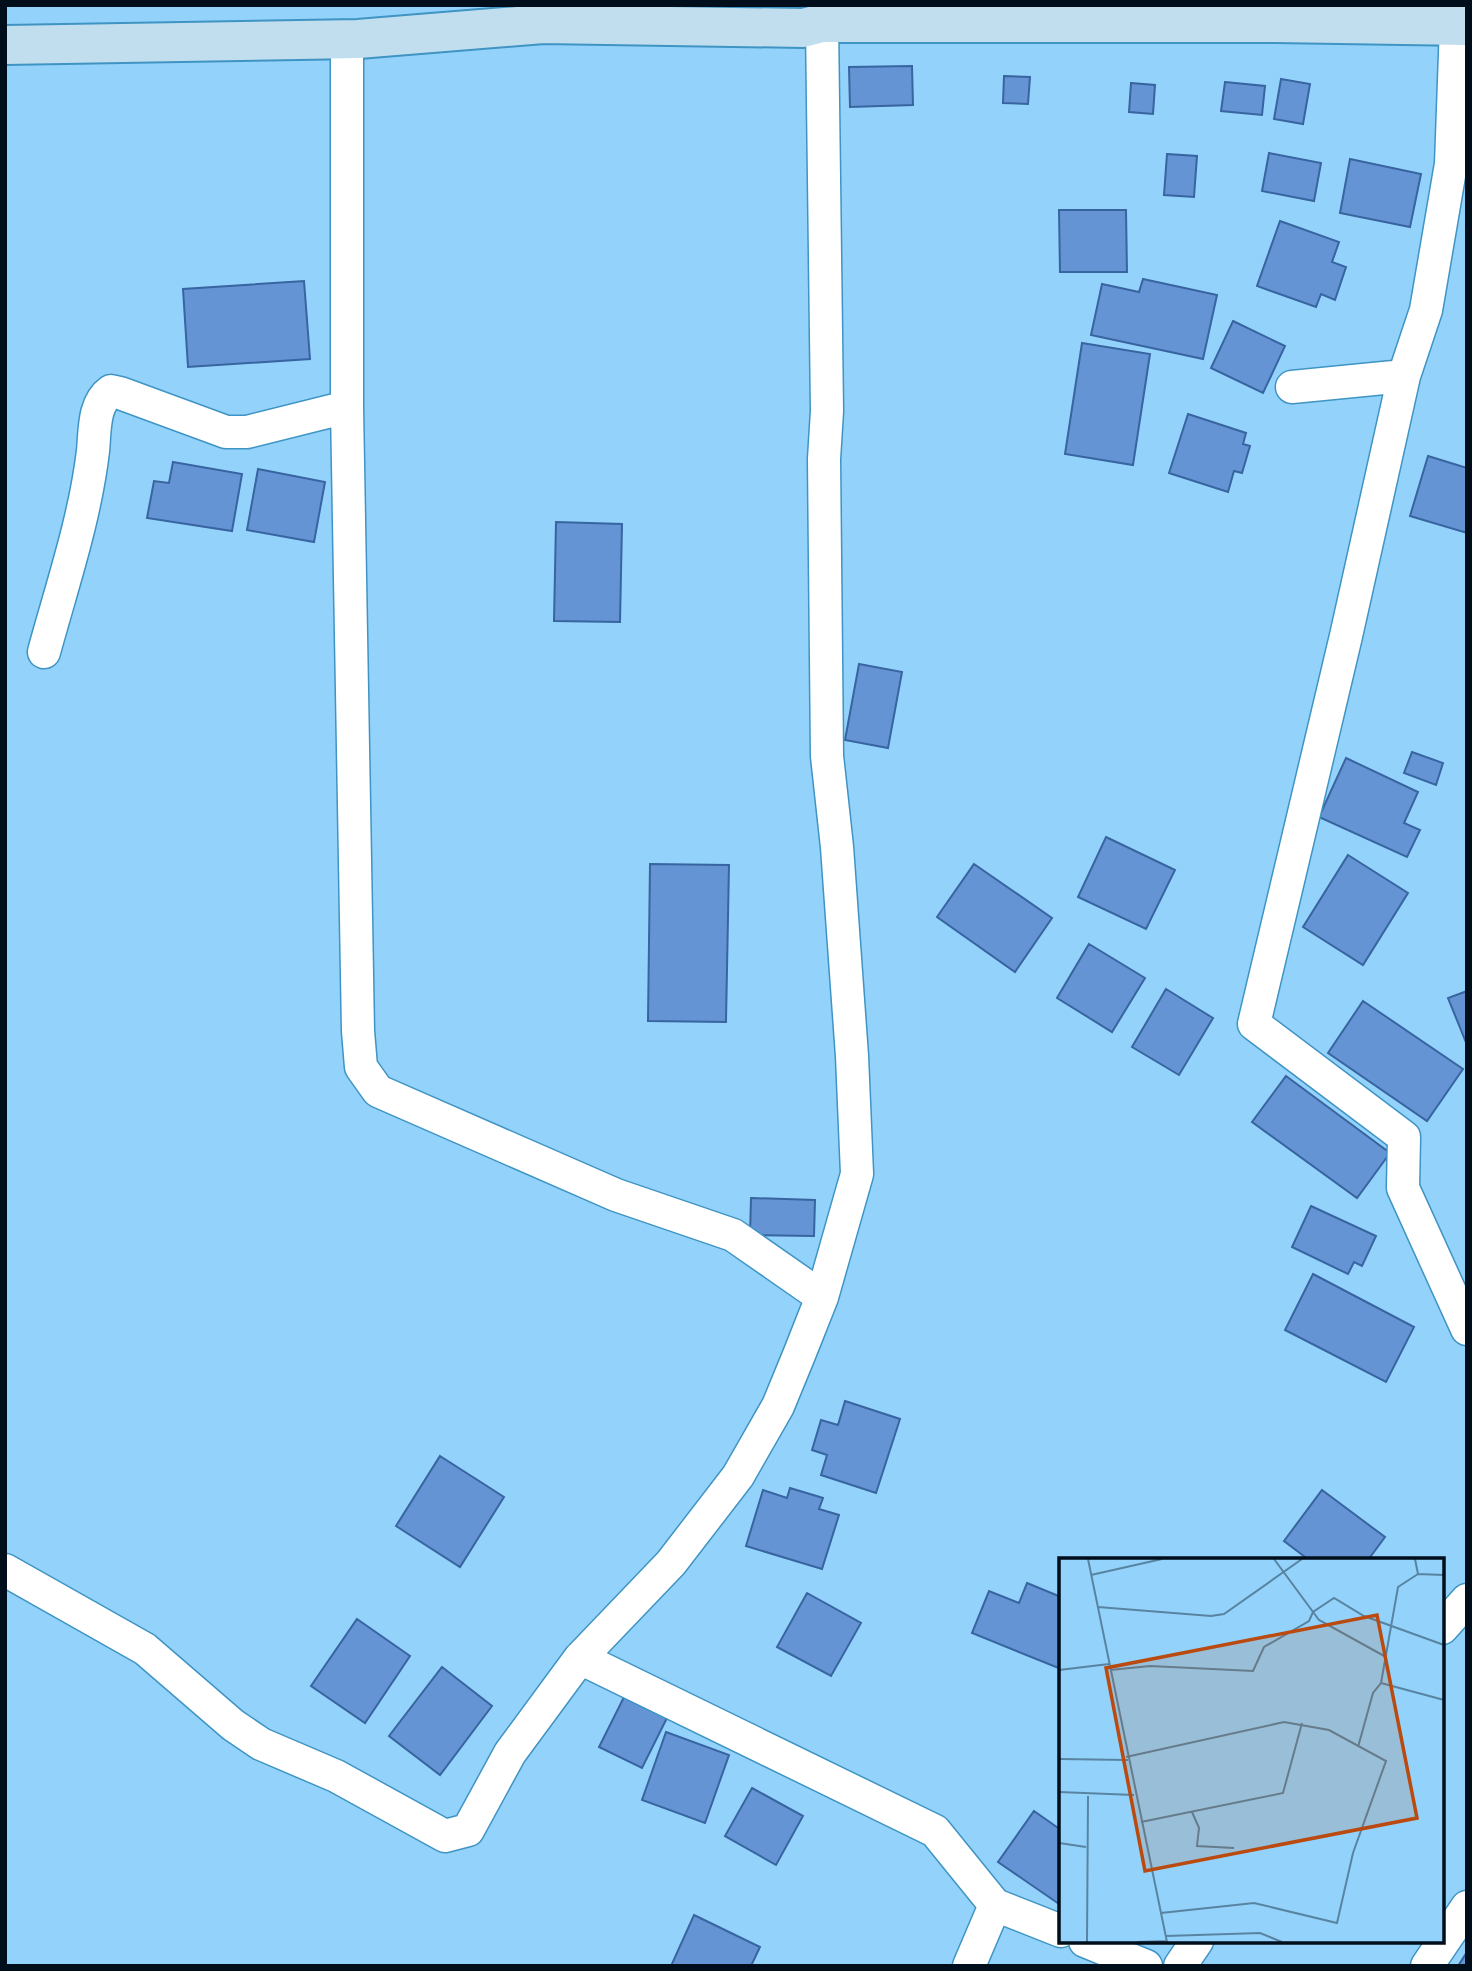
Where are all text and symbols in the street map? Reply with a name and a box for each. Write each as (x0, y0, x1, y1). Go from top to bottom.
inset map (1059, 1558, 1444, 1943)

